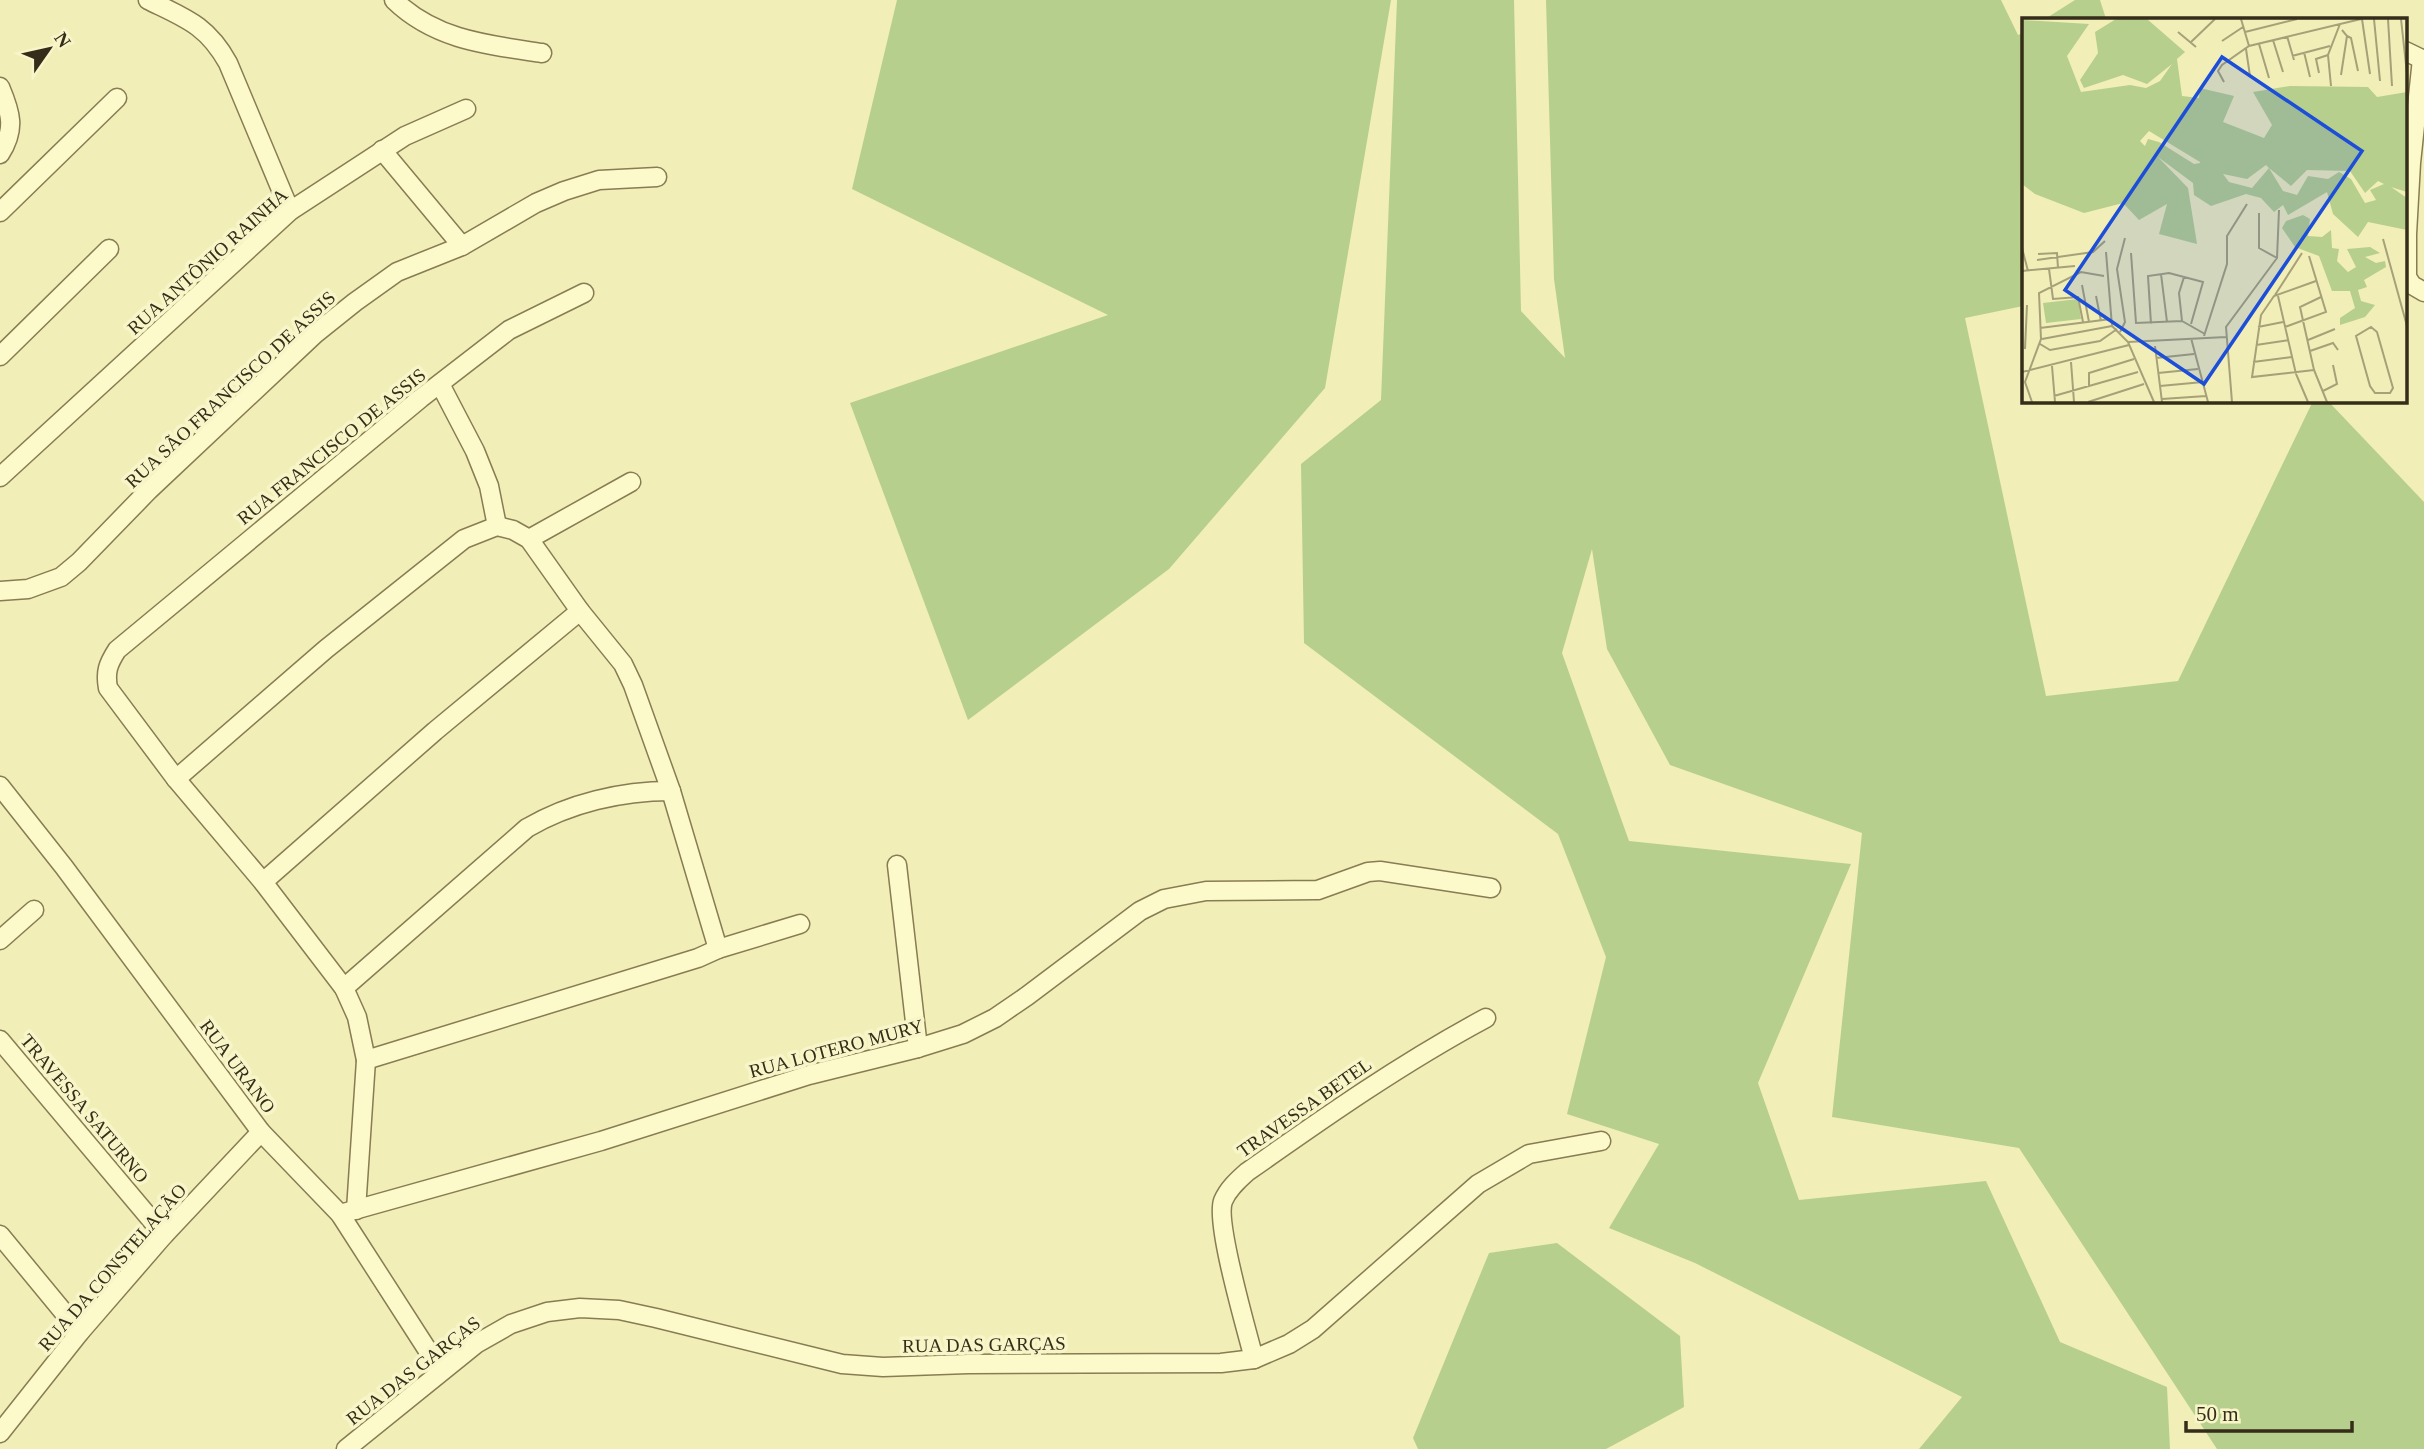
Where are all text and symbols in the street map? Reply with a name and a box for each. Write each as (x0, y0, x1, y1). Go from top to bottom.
north arrow (14, 14, 84, 84)
inset map (2022, 18, 2406, 402)
text: N (50, 28, 75, 52)
street label: RUA ANTÔNIO RAINHA (123, 184, 292, 339)
street label: RUA SÃO FRANCISCO DE ASSIS (121, 287, 339, 492)
street label: RUA FRANCISCO DE ASSIS (233, 364, 430, 529)
street label: RUA LOTERO MURY (747, 1015, 926, 1082)
street label: RUA URANO (196, 1016, 279, 1117)
street label: TRAVESSA SATURNO (16, 1030, 153, 1187)
street label: TRAVESSA BETEL (1233, 1053, 1375, 1161)
street label: RUA DA CONSTELAÇÃO (34, 1180, 191, 1355)
street label: RUA DAS GARÇAS (342, 1312, 484, 1429)
street label: RUA DAS GARÇAS (902, 1333, 1066, 1356)
scale bar (2186, 1390, 2352, 1434)
text: 50 m (2196, 1402, 2239, 1426)

